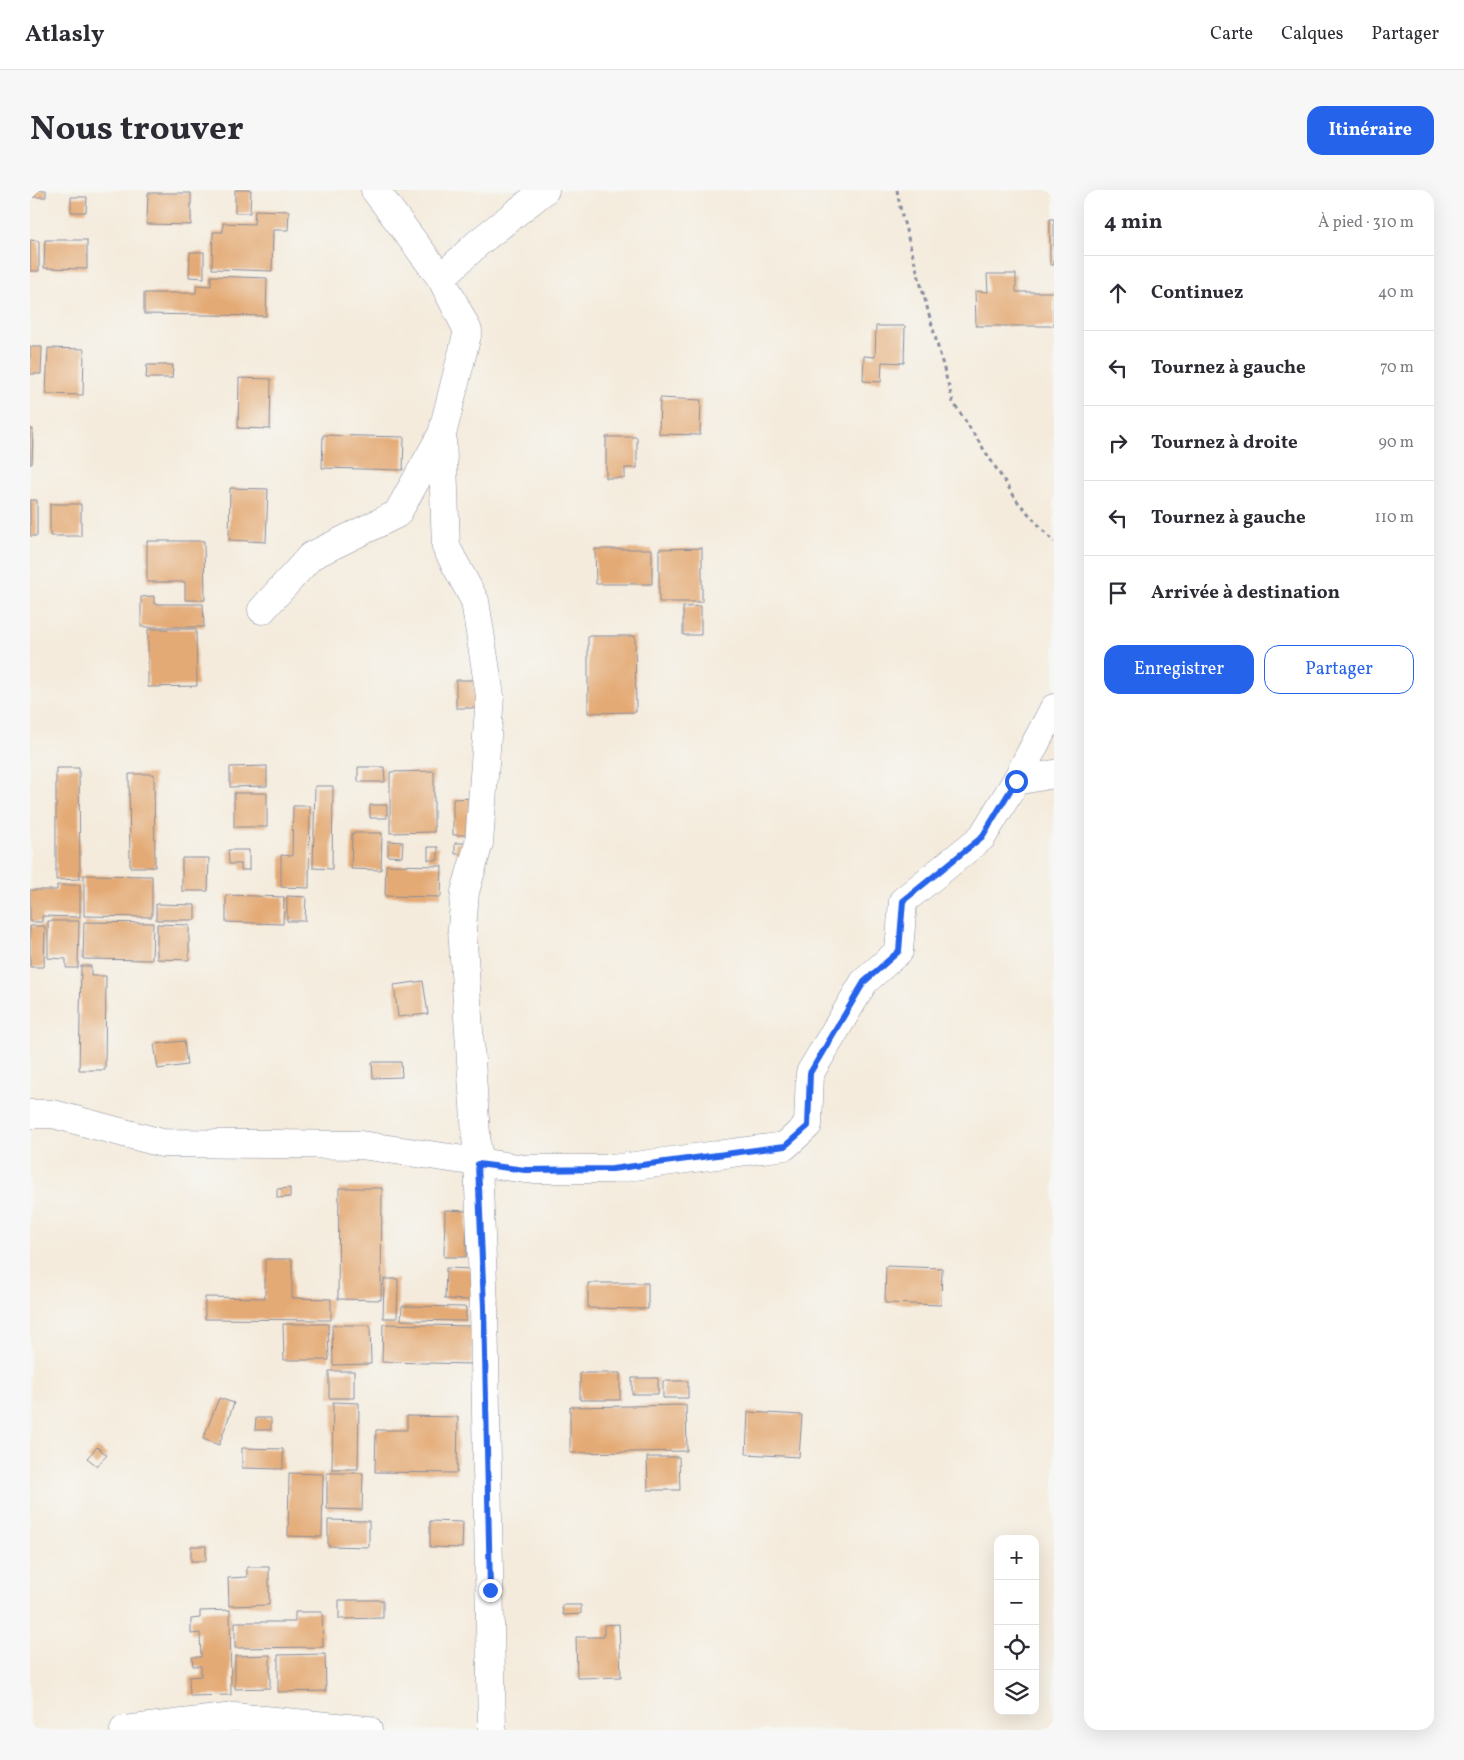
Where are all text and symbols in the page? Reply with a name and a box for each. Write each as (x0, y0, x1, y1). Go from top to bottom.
text: Atlasly (25, 18, 104, 52)
text: Carte (1210, 22, 1253, 47)
text: Calques (1281, 22, 1343, 47)
text: Partager (1371, 22, 1439, 47)
text: Nous trouver (30, 106, 244, 154)
button: Itinéraire (1307, 106, 1434, 155)
text: 4 min (1104, 208, 1163, 237)
text: À pied · 310 m (1318, 212, 1414, 234)
icon: ahead (1104, 279, 1132, 307)
text: Continuez (1151, 280, 1243, 306)
text: 40 m (1378, 282, 1414, 304)
icon: left (1104, 354, 1132, 382)
text: Tournez à gauche (1151, 355, 1306, 381)
text: 70 m (1380, 357, 1414, 379)
icon: right (1104, 429, 1132, 457)
text: Tournez à droite (1151, 430, 1298, 456)
text: 90 m (1378, 432, 1414, 454)
icon: left (1104, 504, 1132, 532)
text: Tournez à gauche (1151, 505, 1306, 531)
text: 110 m (1375, 507, 1414, 529)
icon: arrive (1104, 579, 1132, 607)
text: Arrivée à destination (1151, 580, 1340, 606)
button: Enregistrer (1104, 645, 1254, 694)
button: Partager (1264, 645, 1414, 694)
route start (1005, 770, 1028, 793)
map controls (994, 1535, 1039, 1715)
button: + (994, 1535, 1039, 1580)
route end (479, 1579, 502, 1602)
button: − (994, 1580, 1039, 1625)
button: locate (994, 1625, 1039, 1670)
button: layers (994, 1670, 1039, 1715)

